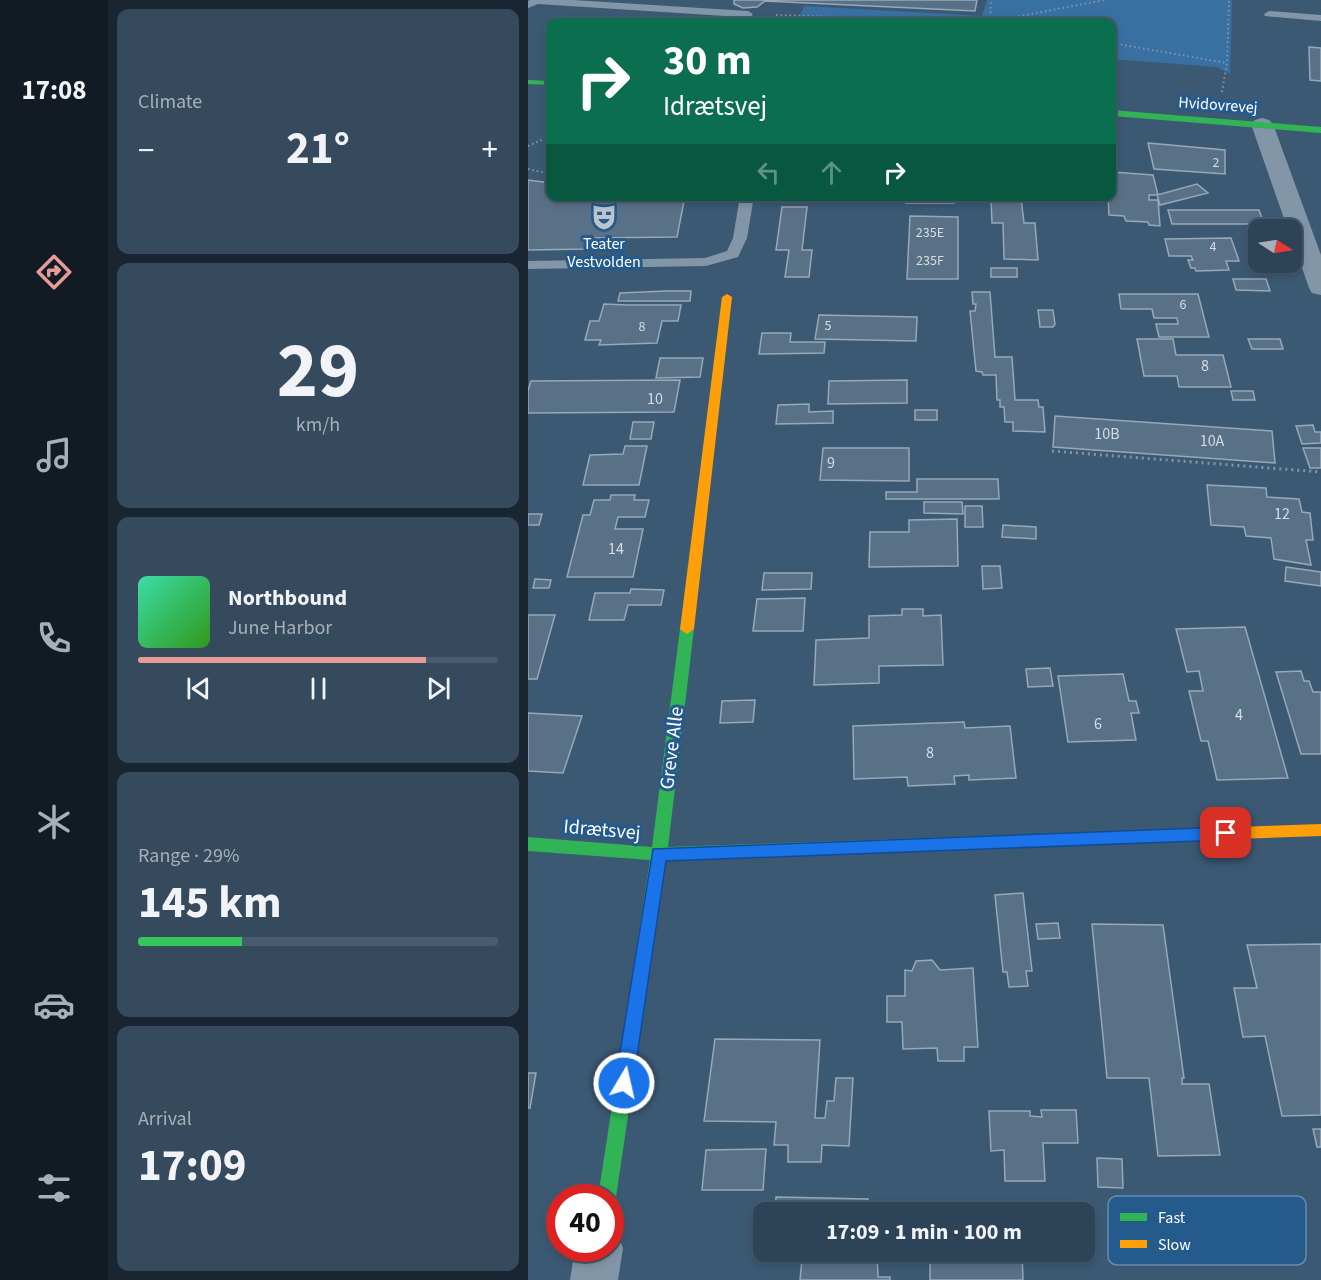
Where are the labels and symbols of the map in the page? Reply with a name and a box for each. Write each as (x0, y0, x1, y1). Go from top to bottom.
street label: Hvidovrevej (1178, 91, 1258, 119)
house number: 2 (1213, 153, 1220, 173)
theatre icon: Teater Vestvolden (589, 202, 619, 232)
north arrow (1248, 219, 1302, 273)
house number: 235E (916, 223, 944, 243)
place label: Teater Vestvolden (567, 233, 641, 273)
house number: 4 (1210, 237, 1217, 257)
house number: 235F (916, 251, 944, 271)
house number: 6 (1180, 295, 1187, 315)
house number: 5 (825, 316, 832, 336)
house number: 8 (639, 317, 646, 337)
house number: 8 (1201, 355, 1209, 377)
house number: 10 (647, 388, 663, 410)
house number: 10B (1094, 423, 1120, 445)
house number: 10A (1200, 430, 1225, 452)
house number: 9 (827, 452, 835, 474)
house number: 12 (1274, 503, 1290, 525)
house number: 14 (608, 538, 624, 560)
house number: 4 (1235, 704, 1243, 726)
street label: Greve Alle (653, 705, 691, 791)
house number: 6 (1094, 713, 1102, 735)
house number: 8 (926, 742, 934, 764)
pin (1200, 807, 1251, 858)
street label: Idrætsvej (562, 813, 642, 847)
position arrow (592, 1051, 656, 1115)
speed limit sign: 40 (546, 1184, 624, 1262)
legend (1108, 1196, 1306, 1265)
text: Fast (1158, 1207, 1186, 1229)
text: Slow (1158, 1234, 1191, 1256)

